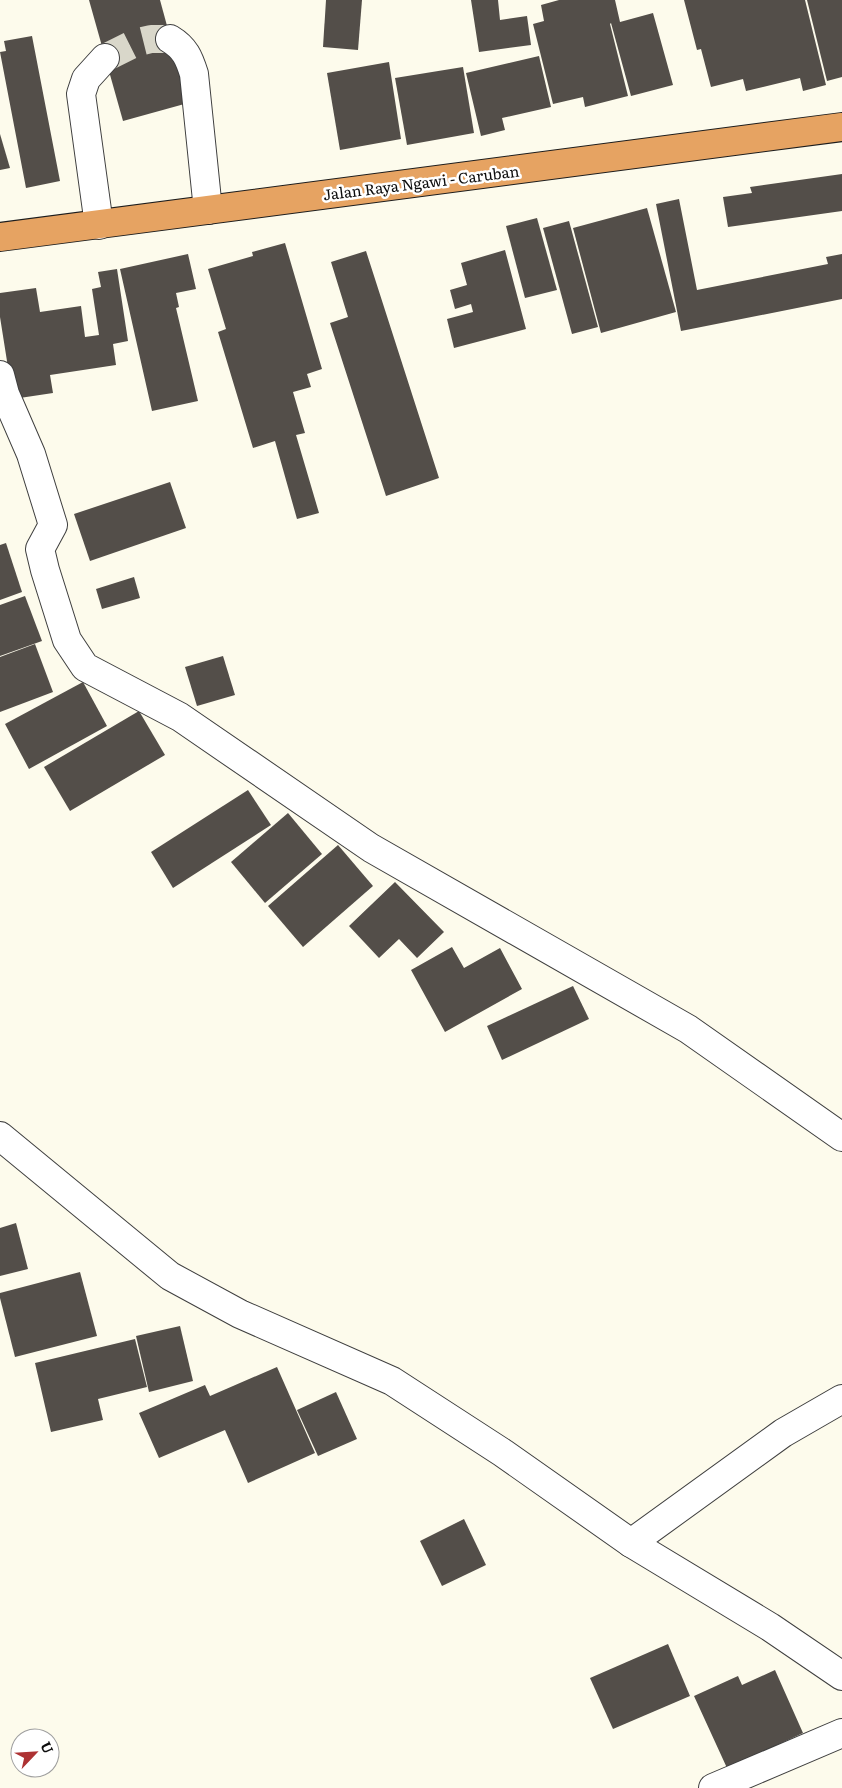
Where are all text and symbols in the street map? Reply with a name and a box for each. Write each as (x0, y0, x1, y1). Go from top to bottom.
street label: Jalan Raya Ngawi - Caruban (322, 159, 520, 205)
north arrow (10, 1728, 60, 1778)
text: U (36, 1738, 59, 1756)

